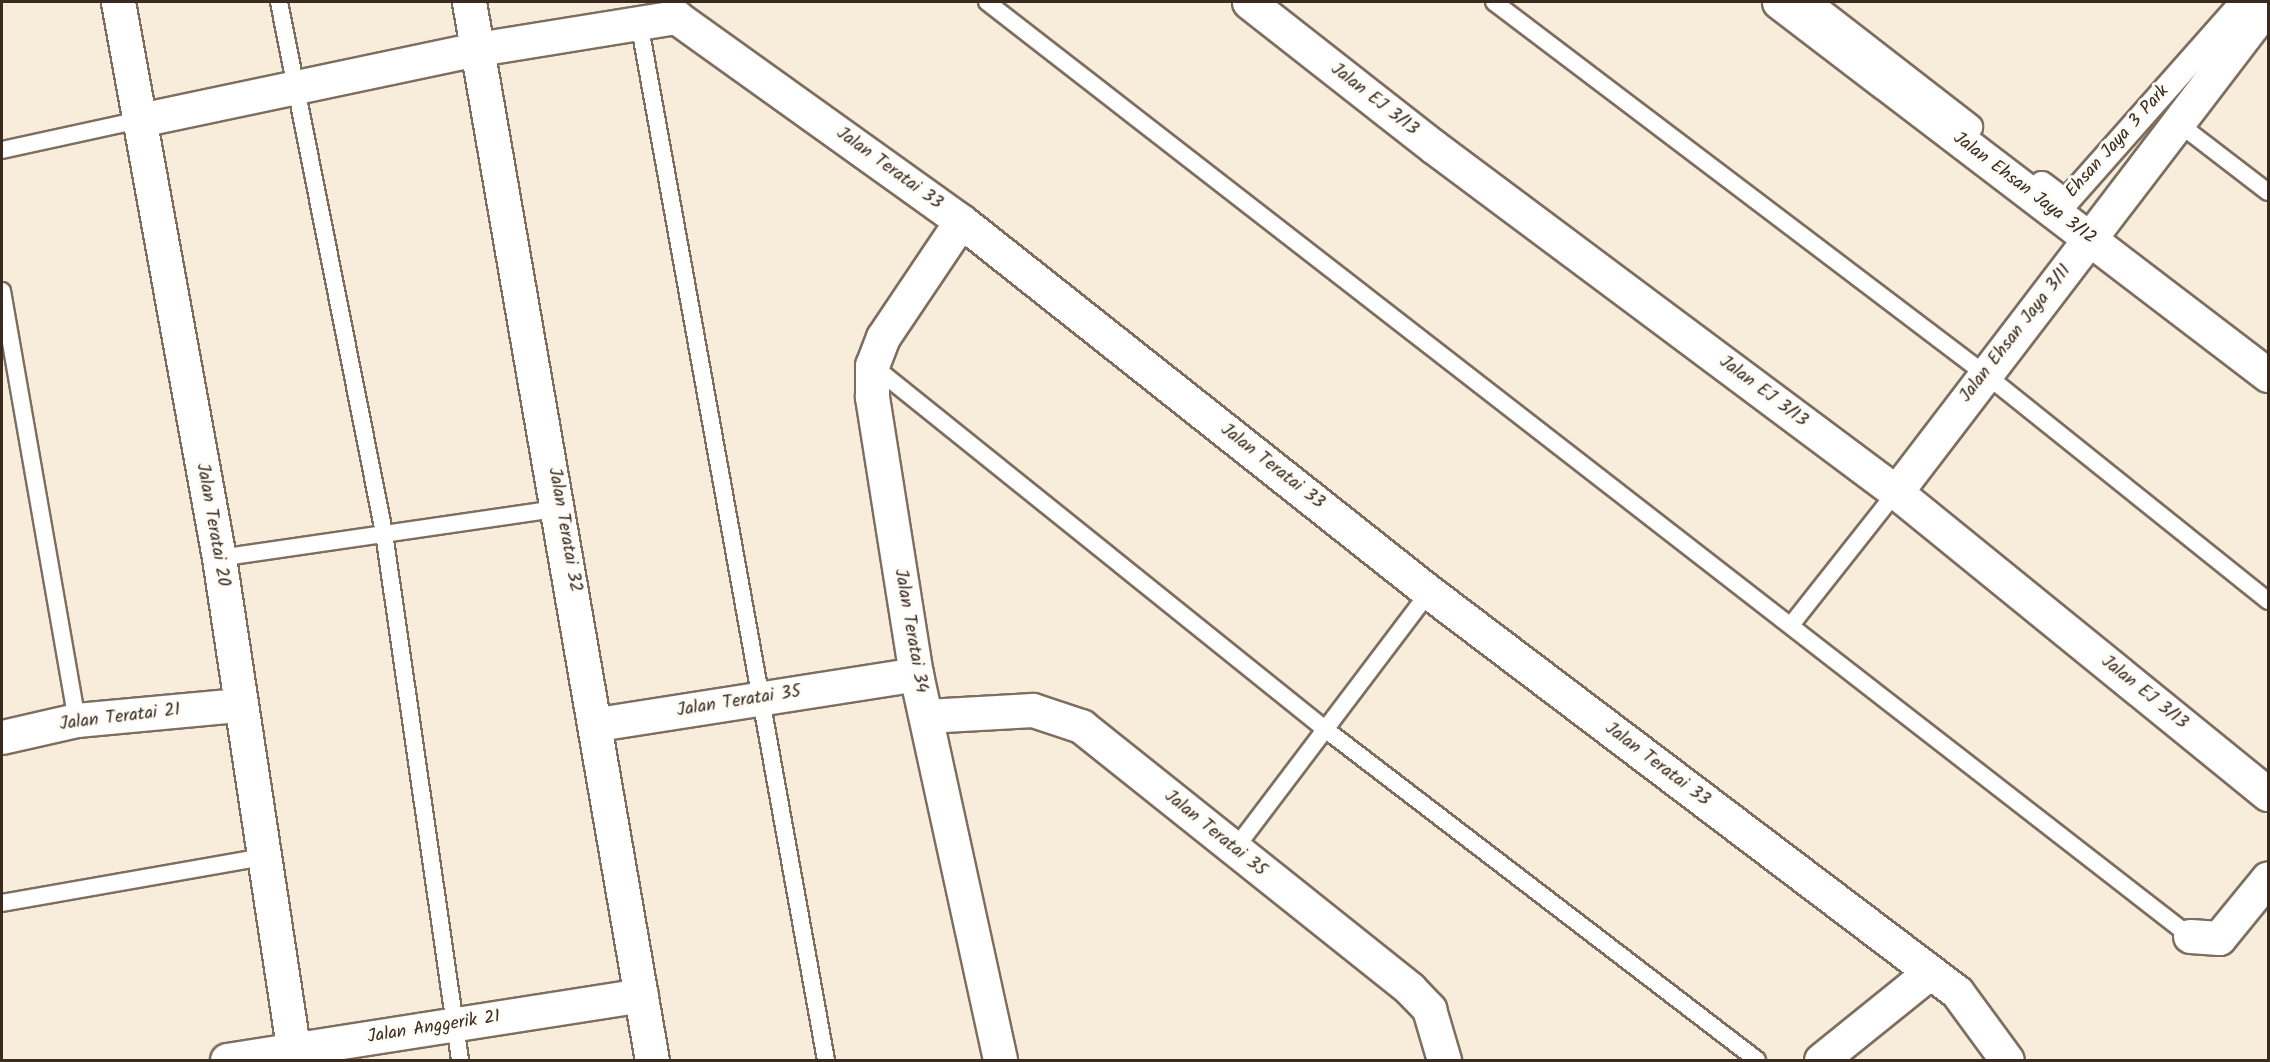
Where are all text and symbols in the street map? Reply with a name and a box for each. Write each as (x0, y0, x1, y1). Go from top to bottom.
street label: Jalan EJ 3/13 (1326, 59, 1422, 141)
street label: Ehsan Jaya 3 Park (2062, 81, 2174, 203)
street label: Jalan Teratai 33 (832, 123, 946, 215)
street label: Jalan Ehsan Jaya 3/12 (1948, 128, 2100, 250)
street label: Jalan Ehsan Jaya 3/11 (1956, 261, 2076, 407)
street label: Jalan EJ 3/13 (1714, 352, 1812, 432)
street label: Jalan Teratai 33 (1216, 420, 1328, 514)
street label: Jalan Teratai 20 (191, 462, 233, 588)
street label: Jalan Teratai 32 (542, 466, 586, 594)
street label: Jalan Teratai 34 (888, 567, 932, 695)
street label: Jalan EJ 3/13 (2096, 651, 2192, 735)
street label: Jalan Teratai 35 (675, 682, 803, 722)
street label: Jalan Teratai 21 (58, 700, 182, 736)
street label: Jalan Teratai 33 (1600, 718, 1714, 812)
street label: Jalan Teratai 35 (1159, 786, 1271, 882)
street label: Jalan Anggerik 21 (366, 1007, 502, 1049)

